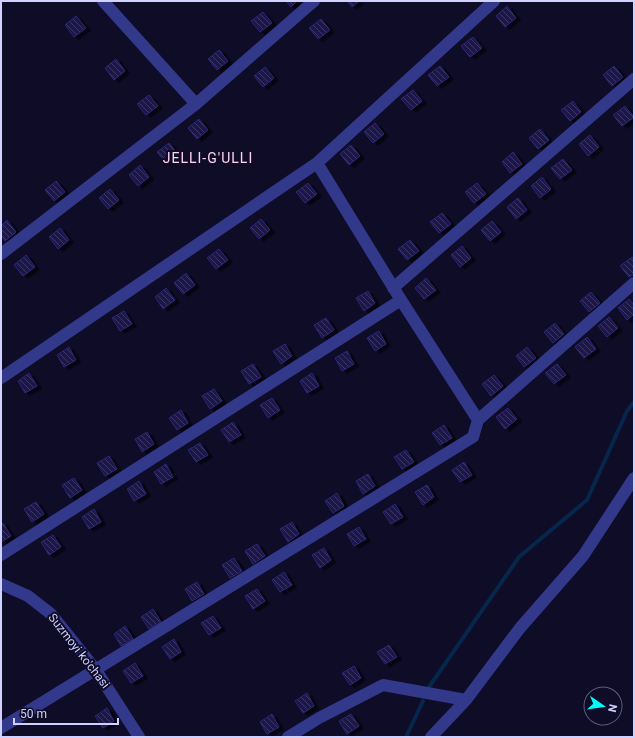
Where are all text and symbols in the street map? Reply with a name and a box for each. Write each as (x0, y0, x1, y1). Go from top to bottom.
district label: JELLI-G'ULLI (163, 150, 253, 166)
street label: Suzmoyi ko'chasi (45, 611, 113, 691)
north arrow (583, 686, 623, 726)
scale bar (14, 700, 118, 726)
text: N (605, 703, 619, 714)
text: 50 m (20, 707, 47, 721)

